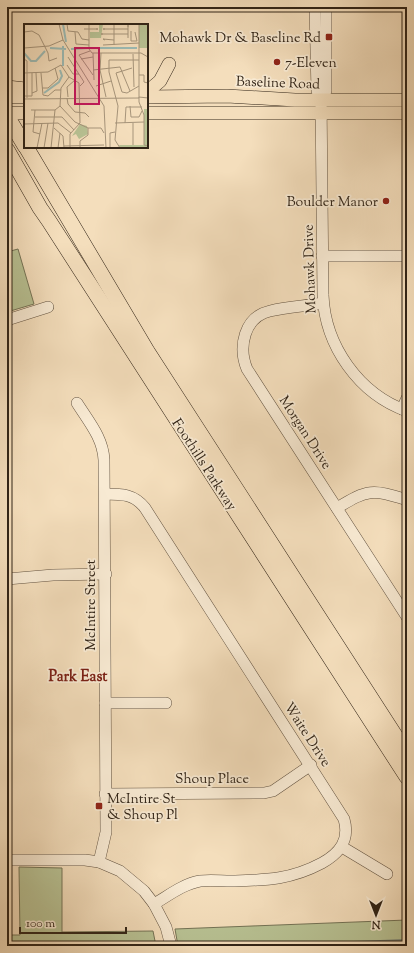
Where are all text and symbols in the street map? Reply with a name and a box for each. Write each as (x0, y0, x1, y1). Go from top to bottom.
inset map (24, 24, 148, 148)
place label: Mohawk Dr & Baseline Rd (159, 29, 321, 49)
marker: Mohawk Dr & Baseline Rd (324, 32, 334, 42)
place label: 7-Eleven (285, 54, 337, 74)
marker: 7-Eleven (272, 57, 282, 67)
street label: Baseline Road (235, 73, 320, 95)
place label: Boulder Manor (287, 193, 379, 213)
marker: Boulder Manor (381, 196, 391, 206)
street label: Mohawk Drive (299, 224, 323, 314)
street label: Morgan Drive (273, 393, 336, 474)
street label: Foothills Parkway (166, 415, 241, 515)
street label: McIntire Street (82, 559, 102, 651)
district label: Park East (49, 667, 108, 688)
street label: Waite Drive (278, 699, 335, 771)
street label: Shoup Place (175, 770, 249, 790)
place label: McIntire St & Shoup Pl (107, 790, 178, 826)
marker: McIntire St & Shoup Pl (94, 801, 104, 811)
north arrow (356, 895, 396, 935)
scale bar (20, 909, 126, 935)
text: 100 m (26, 915, 55, 933)
text: N (371, 916, 381, 932)

